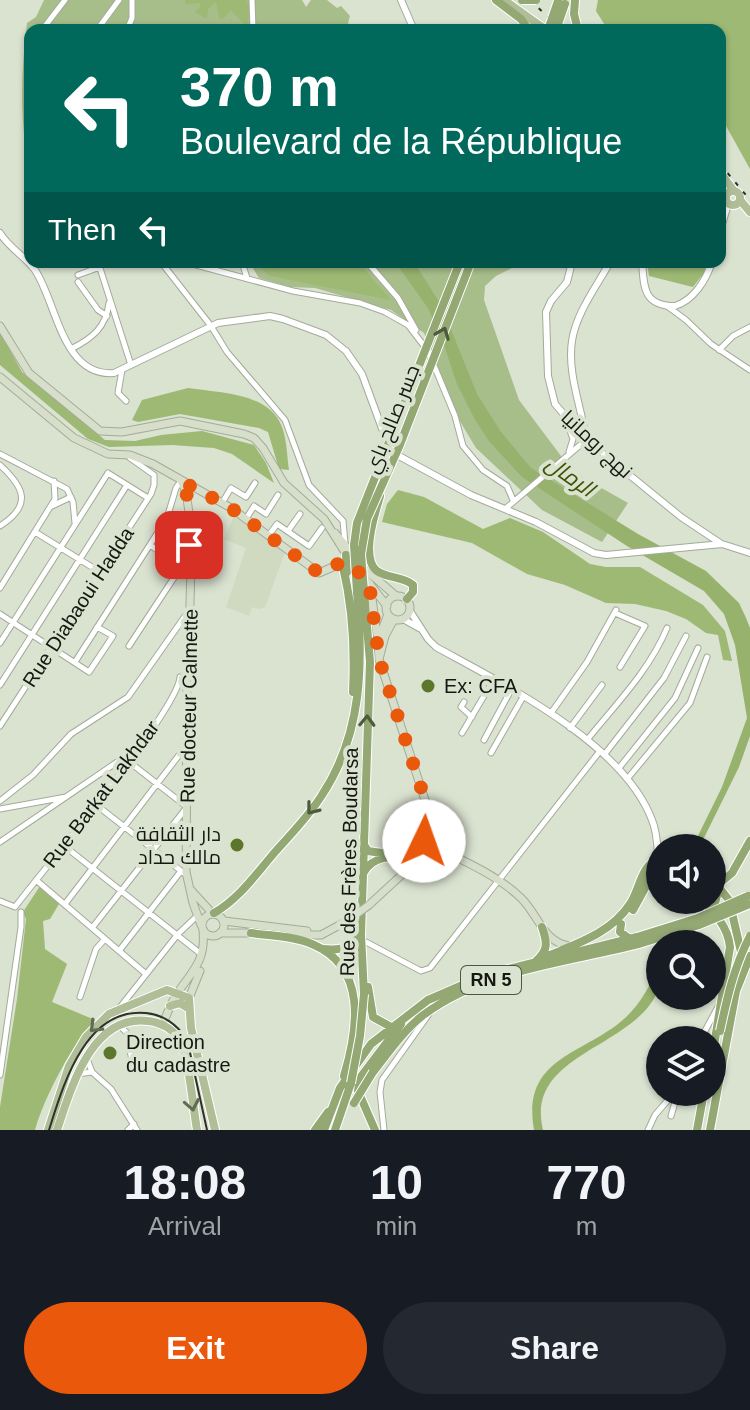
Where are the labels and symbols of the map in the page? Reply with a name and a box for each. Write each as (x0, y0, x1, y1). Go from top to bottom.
one-way arrow (433, 327, 450, 341)
street label: جسر صالح باي (360, 362, 428, 478)
street label: نهج رومانيا (555, 406, 637, 484)
water label: الرمال (540, 450, 601, 504)
pin (155, 511, 223, 579)
street label: Rue Diabaoui Hadda (18, 522, 138, 691)
street label: Rue docteur Calmette (176, 609, 202, 803)
place label: Ex: CFA (444, 675, 518, 697)
marker: Ex: CFA (419, 677, 437, 695)
one-way arrow (359, 714, 376, 727)
street label: Rue Barkat Lakhdar (39, 716, 164, 872)
street label: Rue des Frères Boudarsa (336, 746, 362, 977)
position arrow (382, 799, 466, 883)
one-way arrow (307, 800, 321, 815)
place label: دار الثقافة مالك حداد (136, 823, 221, 868)
marker: دار الثقافة مالك حداد (228, 836, 246, 854)
road number: RN 5 (461, 966, 521, 994)
one-way arrow (90, 1018, 104, 1032)
place label: Direction du cadastre (126, 1031, 231, 1076)
marker: Direction du cadastre (101, 1044, 119, 1062)
one-way arrow (183, 1098, 200, 1112)

